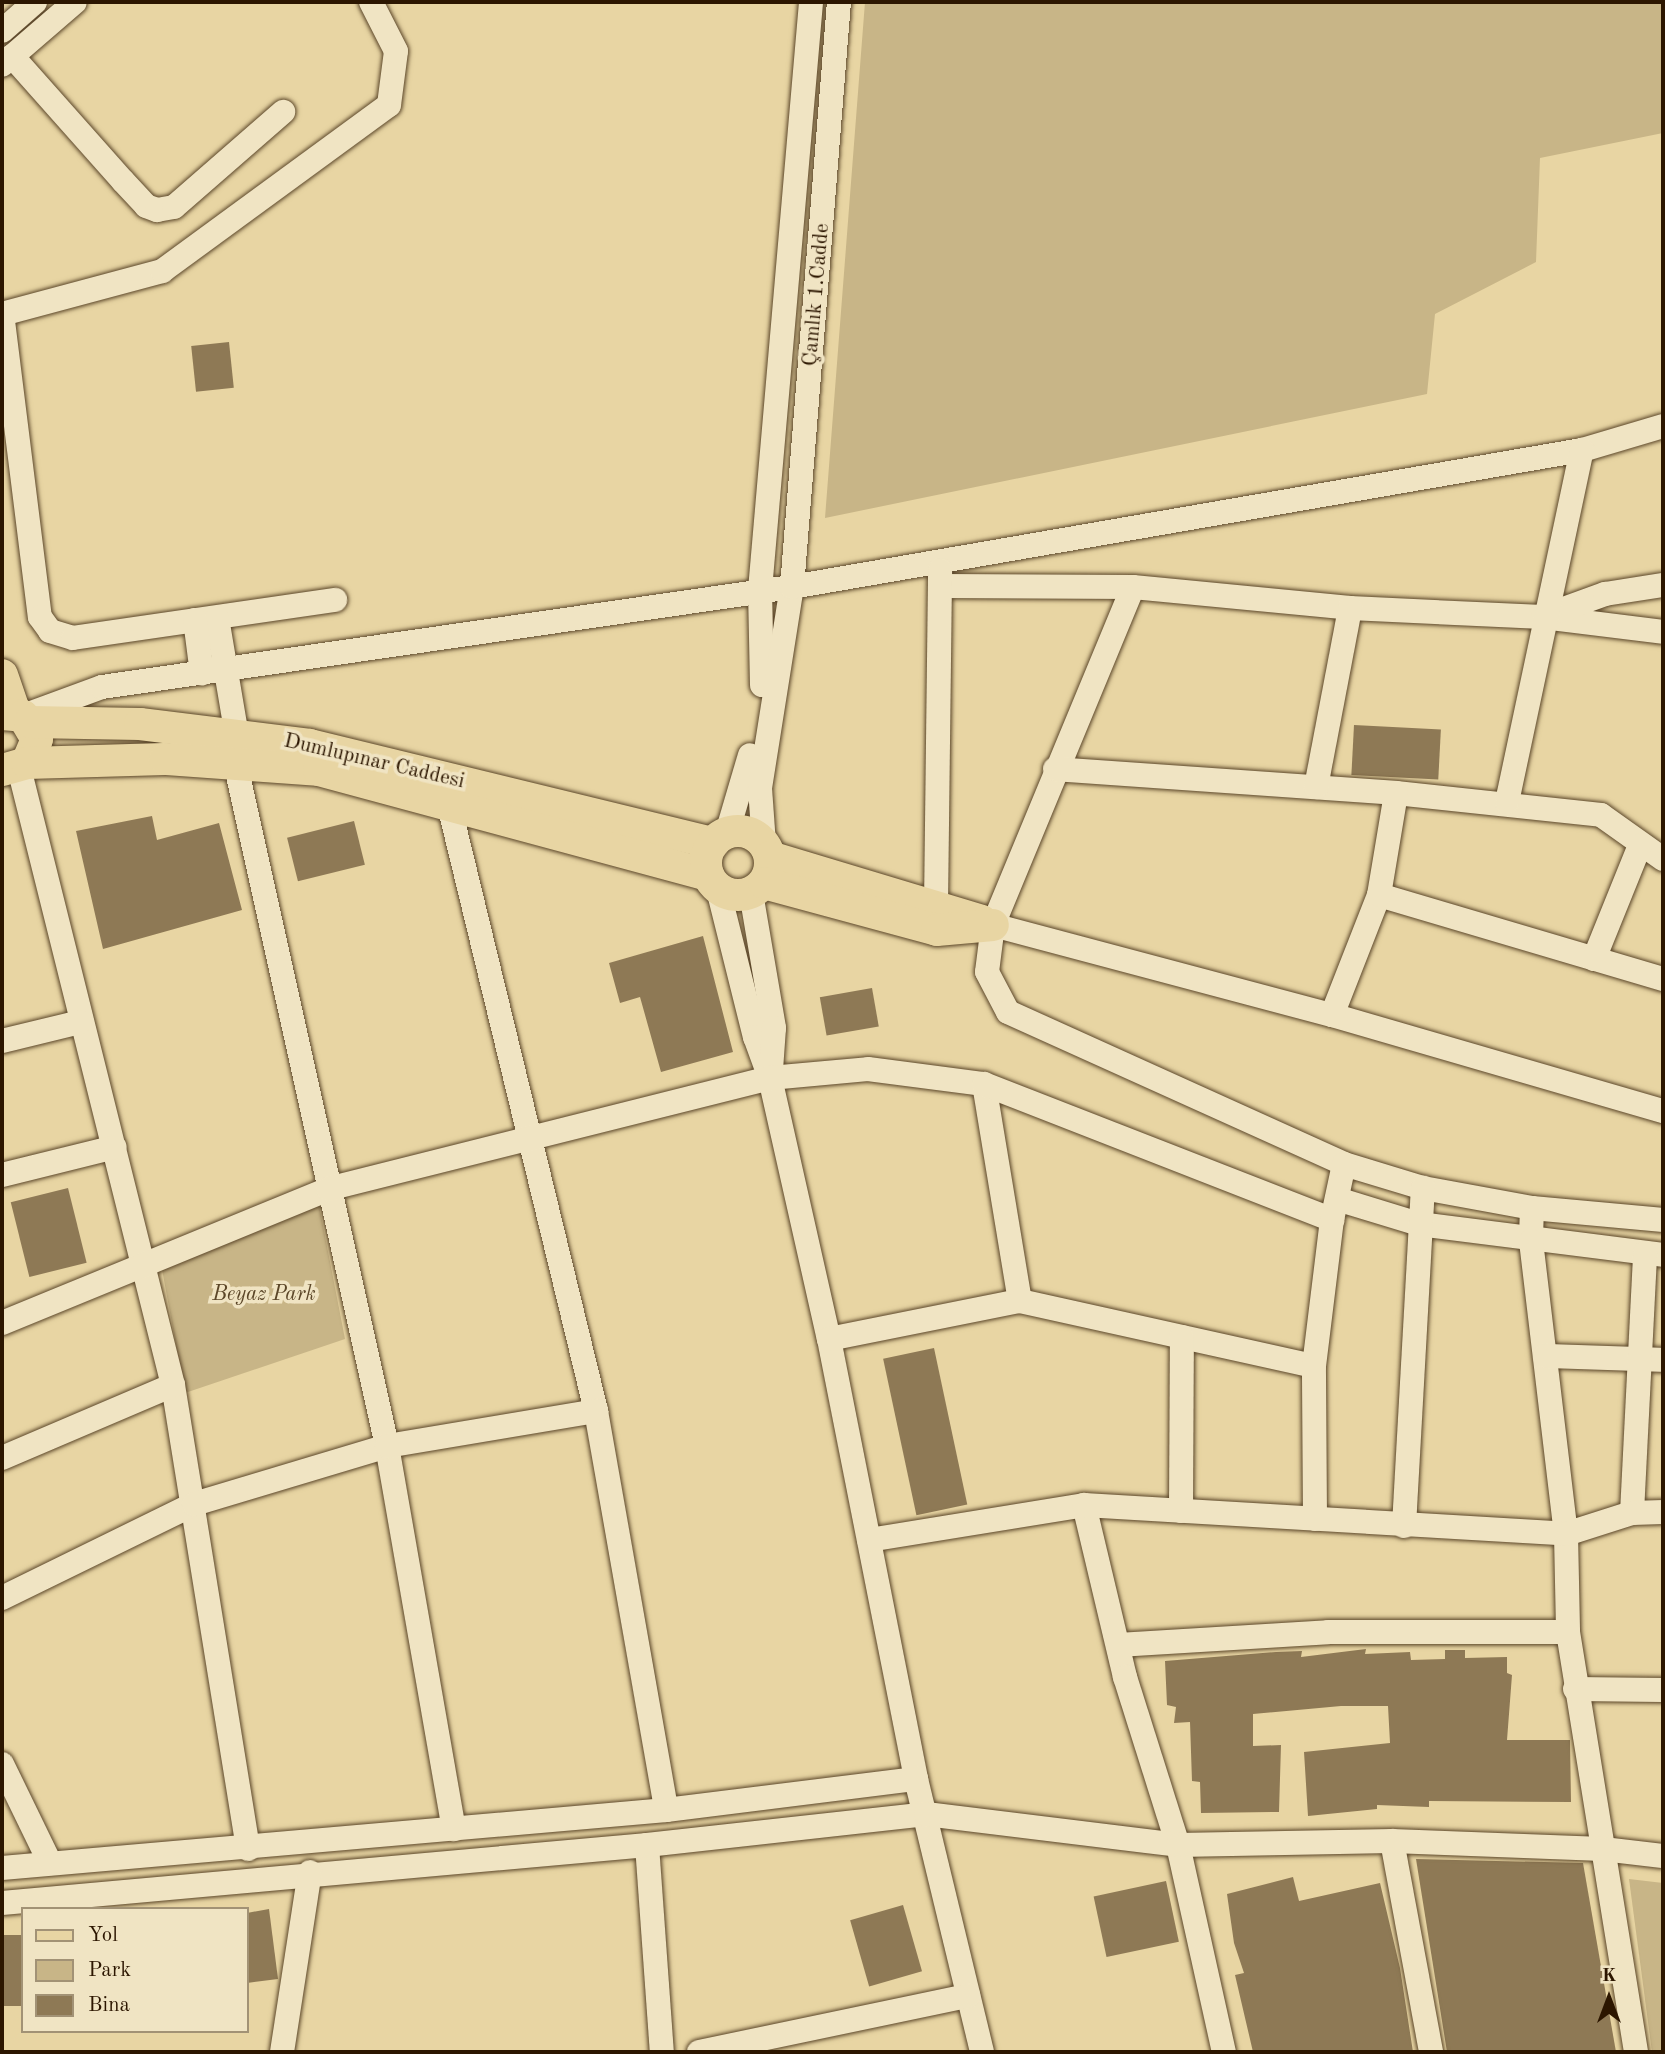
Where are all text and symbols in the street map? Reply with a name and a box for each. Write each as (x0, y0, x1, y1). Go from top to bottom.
street label: Çamlık 1.Cadde (798, 223, 836, 367)
street label: Dumlupınar Caddesi (281, 729, 467, 795)
park label: Beyaz Park (212, 1282, 316, 1308)
legend (21, 1907, 248, 2033)
text: Yol (88, 1925, 118, 1946)
text: Park (88, 1960, 131, 1981)
north arrow (1574, 1963, 1644, 2033)
text: K (1602, 1967, 1616, 1986)
text: Bina (88, 1995, 130, 2016)

